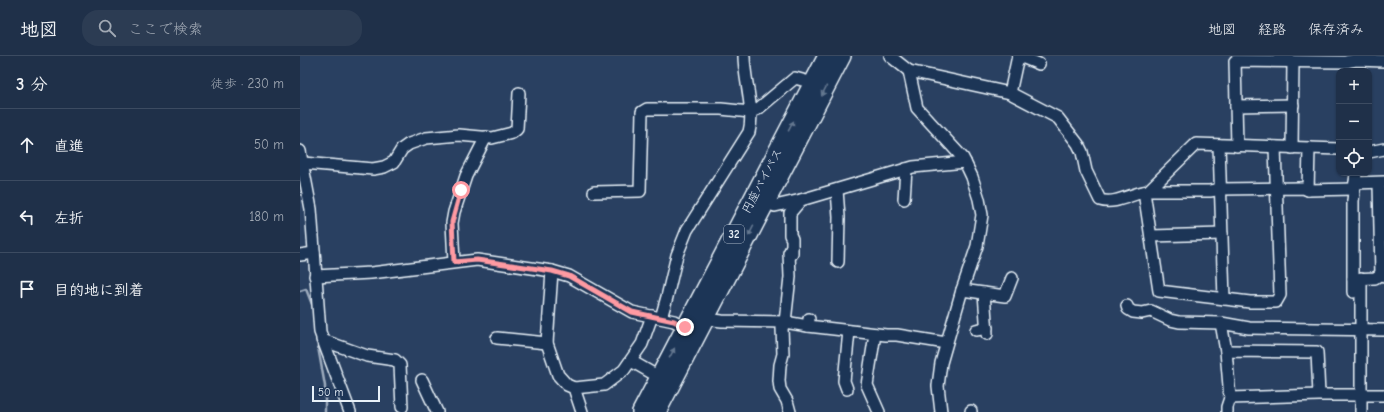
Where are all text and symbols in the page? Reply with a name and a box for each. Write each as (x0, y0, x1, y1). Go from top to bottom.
search box (82, 10, 362, 46)
icon: search (96, 17, 118, 39)
text: 地図 (20, 19, 58, 41)
text: ここで検索 (128, 20, 203, 38)
text: 地図 (1208, 21, 1236, 38)
text: 経路 (1258, 21, 1286, 38)
text: 保存済み (1308, 21, 1364, 38)
map controls (1336, 68, 1372, 176)
button: + (1336, 68, 1372, 104)
text: 3 分 (16, 75, 47, 94)
text: 徒歩 · 230 m (211, 76, 284, 91)
one-way arrow (820, 85, 827, 96)
button: − (1336, 104, 1372, 140)
one-way arrow (787, 120, 794, 132)
icon: ahead (16, 134, 38, 156)
text: 直進 (54, 137, 84, 155)
text: 50 m (254, 137, 284, 152)
button: locate (1336, 140, 1372, 176)
street label: 円座バイパス (739, 146, 785, 216)
route start (452, 181, 470, 199)
icon: left (16, 206, 38, 228)
text: 左折 (54, 209, 84, 227)
text: 180 m (249, 209, 284, 224)
road number: 32 (724, 225, 744, 243)
one-way arrow (748, 225, 754, 237)
icon: arrive (16, 278, 38, 300)
text: 目的地に到着 (54, 281, 144, 299)
route end (676, 318, 694, 336)
one-way arrow (669, 347, 675, 358)
scale bar (312, 384, 380, 403)
text: 50 m (318, 386, 343, 399)

